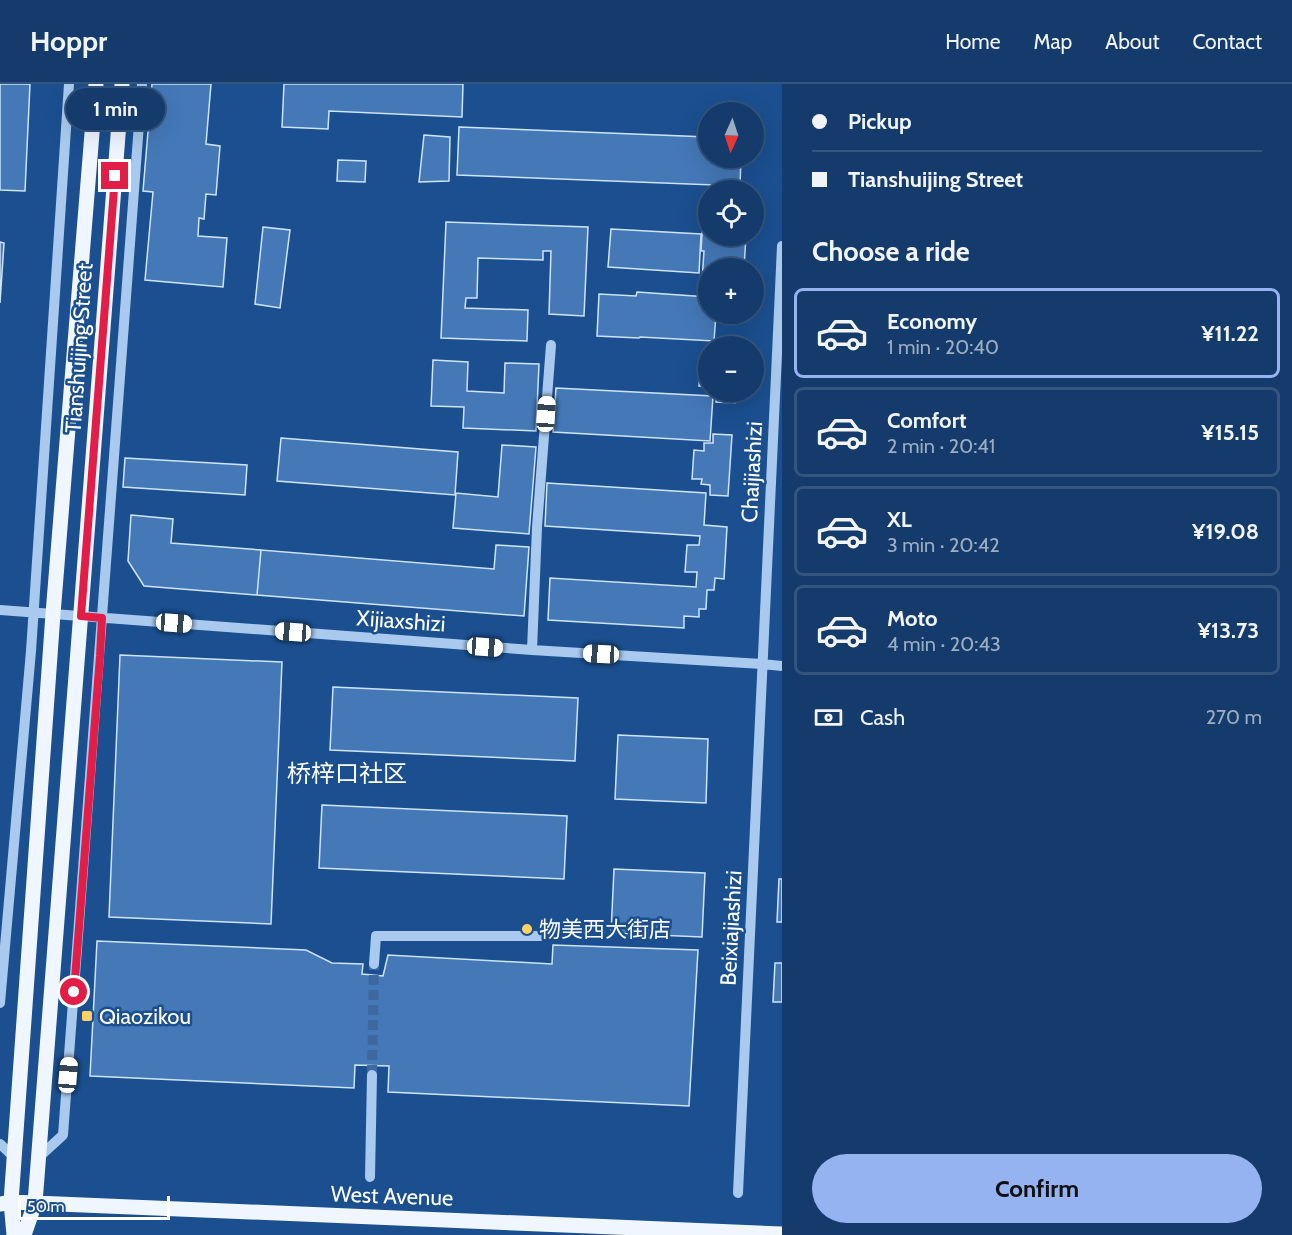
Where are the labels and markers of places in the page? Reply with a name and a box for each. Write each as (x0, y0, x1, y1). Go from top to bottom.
place label: 物美西大街店 (539, 916, 671, 943)
marker: 物美西大街店 (520, 922, 534, 936)
place label: Qiaozikou (99, 1003, 191, 1030)
marker: Qiaozikou (80, 1009, 94, 1023)

